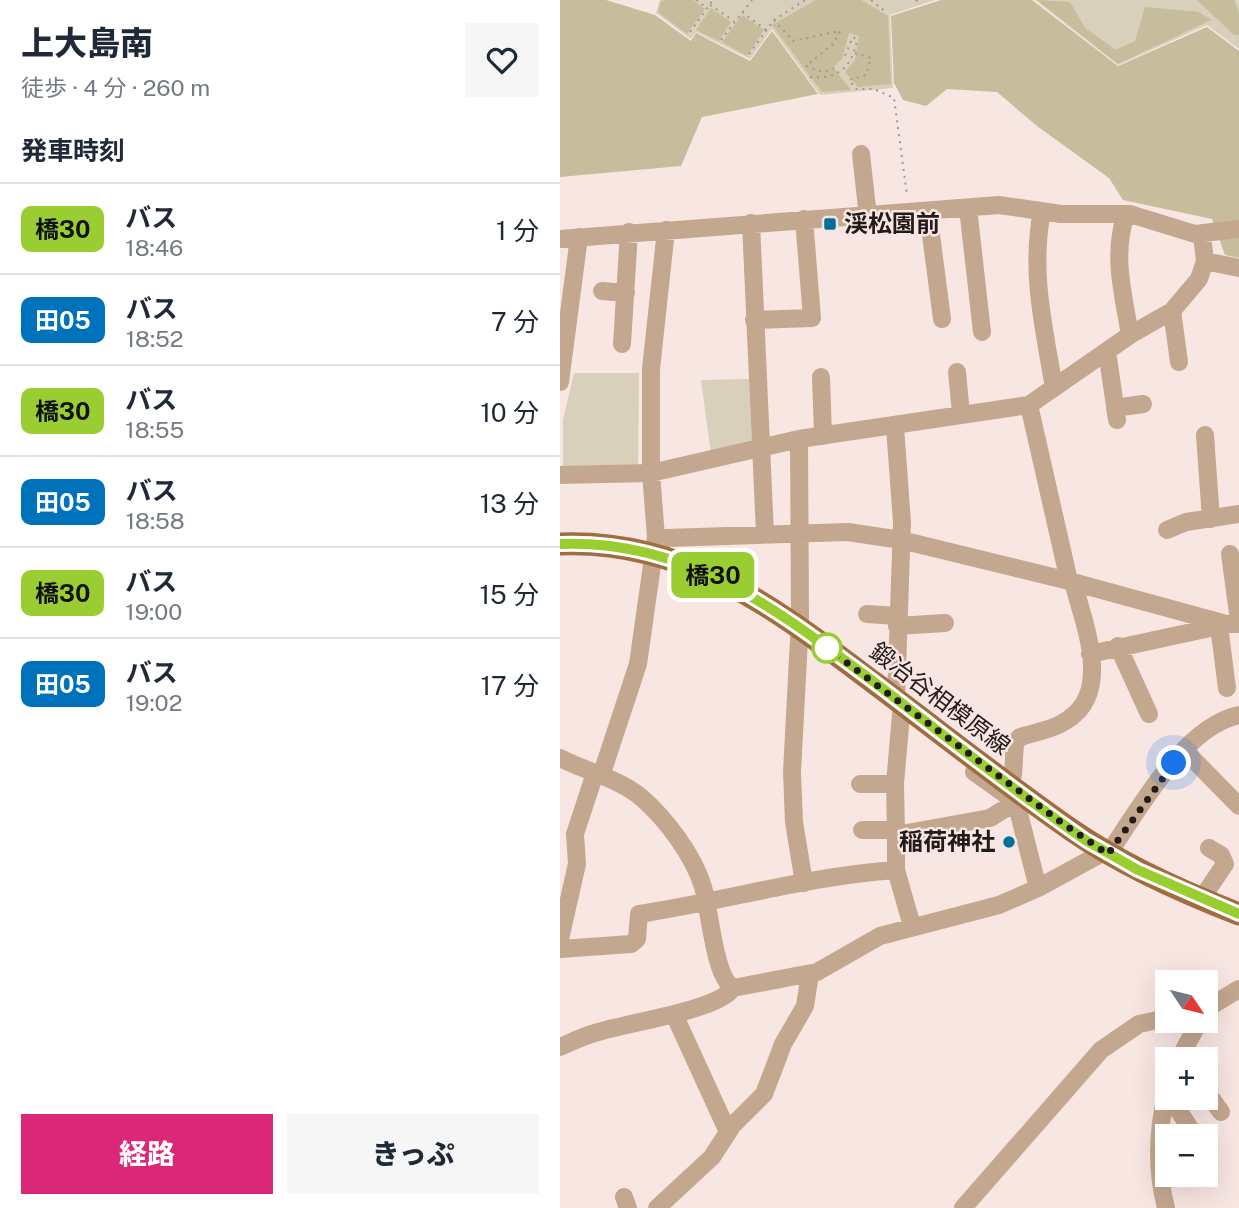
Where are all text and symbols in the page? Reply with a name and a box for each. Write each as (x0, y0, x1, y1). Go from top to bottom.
button: heart (465, 23, 539, 97)
text: 上大島南 (21, 24, 153, 62)
text: 徒歩 · 4 分 · 260 m (21, 74, 210, 101)
text: 発車時刻 (21, 135, 125, 166)
text: バス (125, 202, 177, 233)
place label: 渓松園前 (844, 209, 940, 237)
text: 橋30 (35, 215, 90, 243)
text: 1 分 (496, 215, 539, 246)
marker: 渓松園前 (822, 216, 838, 232)
text: 18:46 (125, 234, 183, 261)
text: バス (126, 293, 178, 324)
text: 田05 (35, 306, 91, 334)
text: 7 分 (491, 306, 539, 337)
text: 18:52 (126, 325, 184, 352)
text: バス (125, 384, 177, 415)
text: 橋30 (35, 397, 90, 425)
text: 10 分 (480, 397, 539, 428)
text: 18:55 (125, 416, 184, 443)
text: バス (126, 475, 178, 506)
text: 田05 (35, 488, 91, 516)
text: 13 分 (480, 488, 539, 519)
text: 18:58 (126, 507, 185, 534)
line badge: 橋30 (673, 552, 753, 598)
text: 橋30 (685, 561, 741, 589)
text: バス (125, 566, 177, 597)
text: 橋30 (35, 579, 90, 607)
text: 15 分 (479, 579, 539, 610)
text: 19:00 (125, 598, 182, 625)
unlabelled marker (812, 633, 842, 663)
street label: 鍛冶谷相模原線 (865, 636, 1016, 760)
text: バス (126, 657, 178, 688)
text: 田05 (35, 670, 91, 698)
text: 17 分 (480, 670, 539, 701)
text: 19:02 (126, 689, 182, 716)
your location (1156, 745, 1191, 780)
place label: 稲荷神社 (899, 827, 995, 855)
marker: 稲荷神社 (1001, 834, 1017, 850)
north arrow (1155, 970, 1218, 1032)
map controls (1155, 970, 1218, 1187)
button: + (1155, 1047, 1218, 1110)
button: 経路 (21, 1114, 273, 1194)
button: きっぷ (287, 1114, 539, 1194)
button: − (1155, 1124, 1218, 1187)

